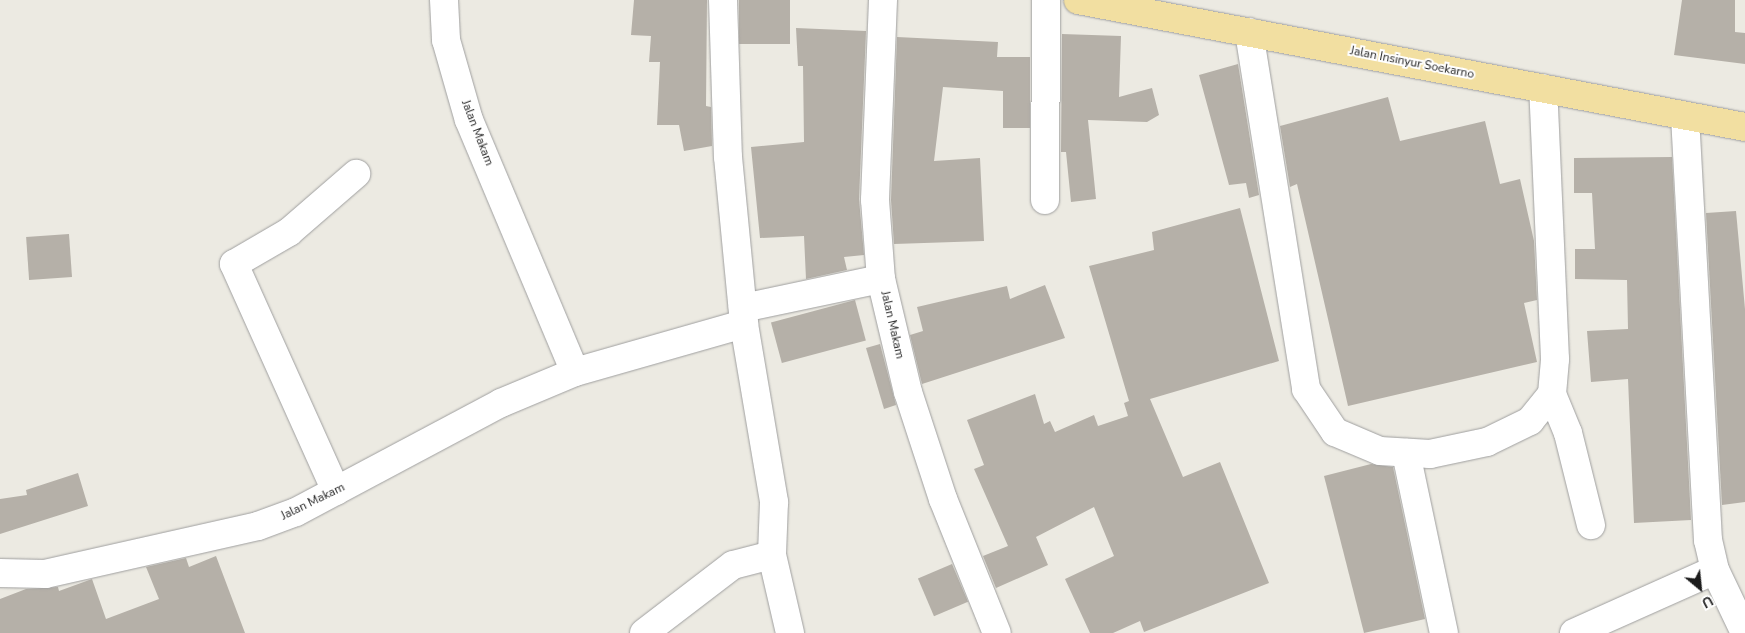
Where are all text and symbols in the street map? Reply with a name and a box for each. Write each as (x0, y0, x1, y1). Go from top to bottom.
street label: Jalan Insinyur Soekarno (1349, 44, 1475, 82)
street label: Jalan Makam (458, 98, 496, 168)
street label: Jalan Makam (877, 290, 907, 360)
street label: Jalan Makam (279, 480, 347, 524)
north arrow (1675, 563, 1725, 613)
text: U (1698, 591, 1716, 613)

